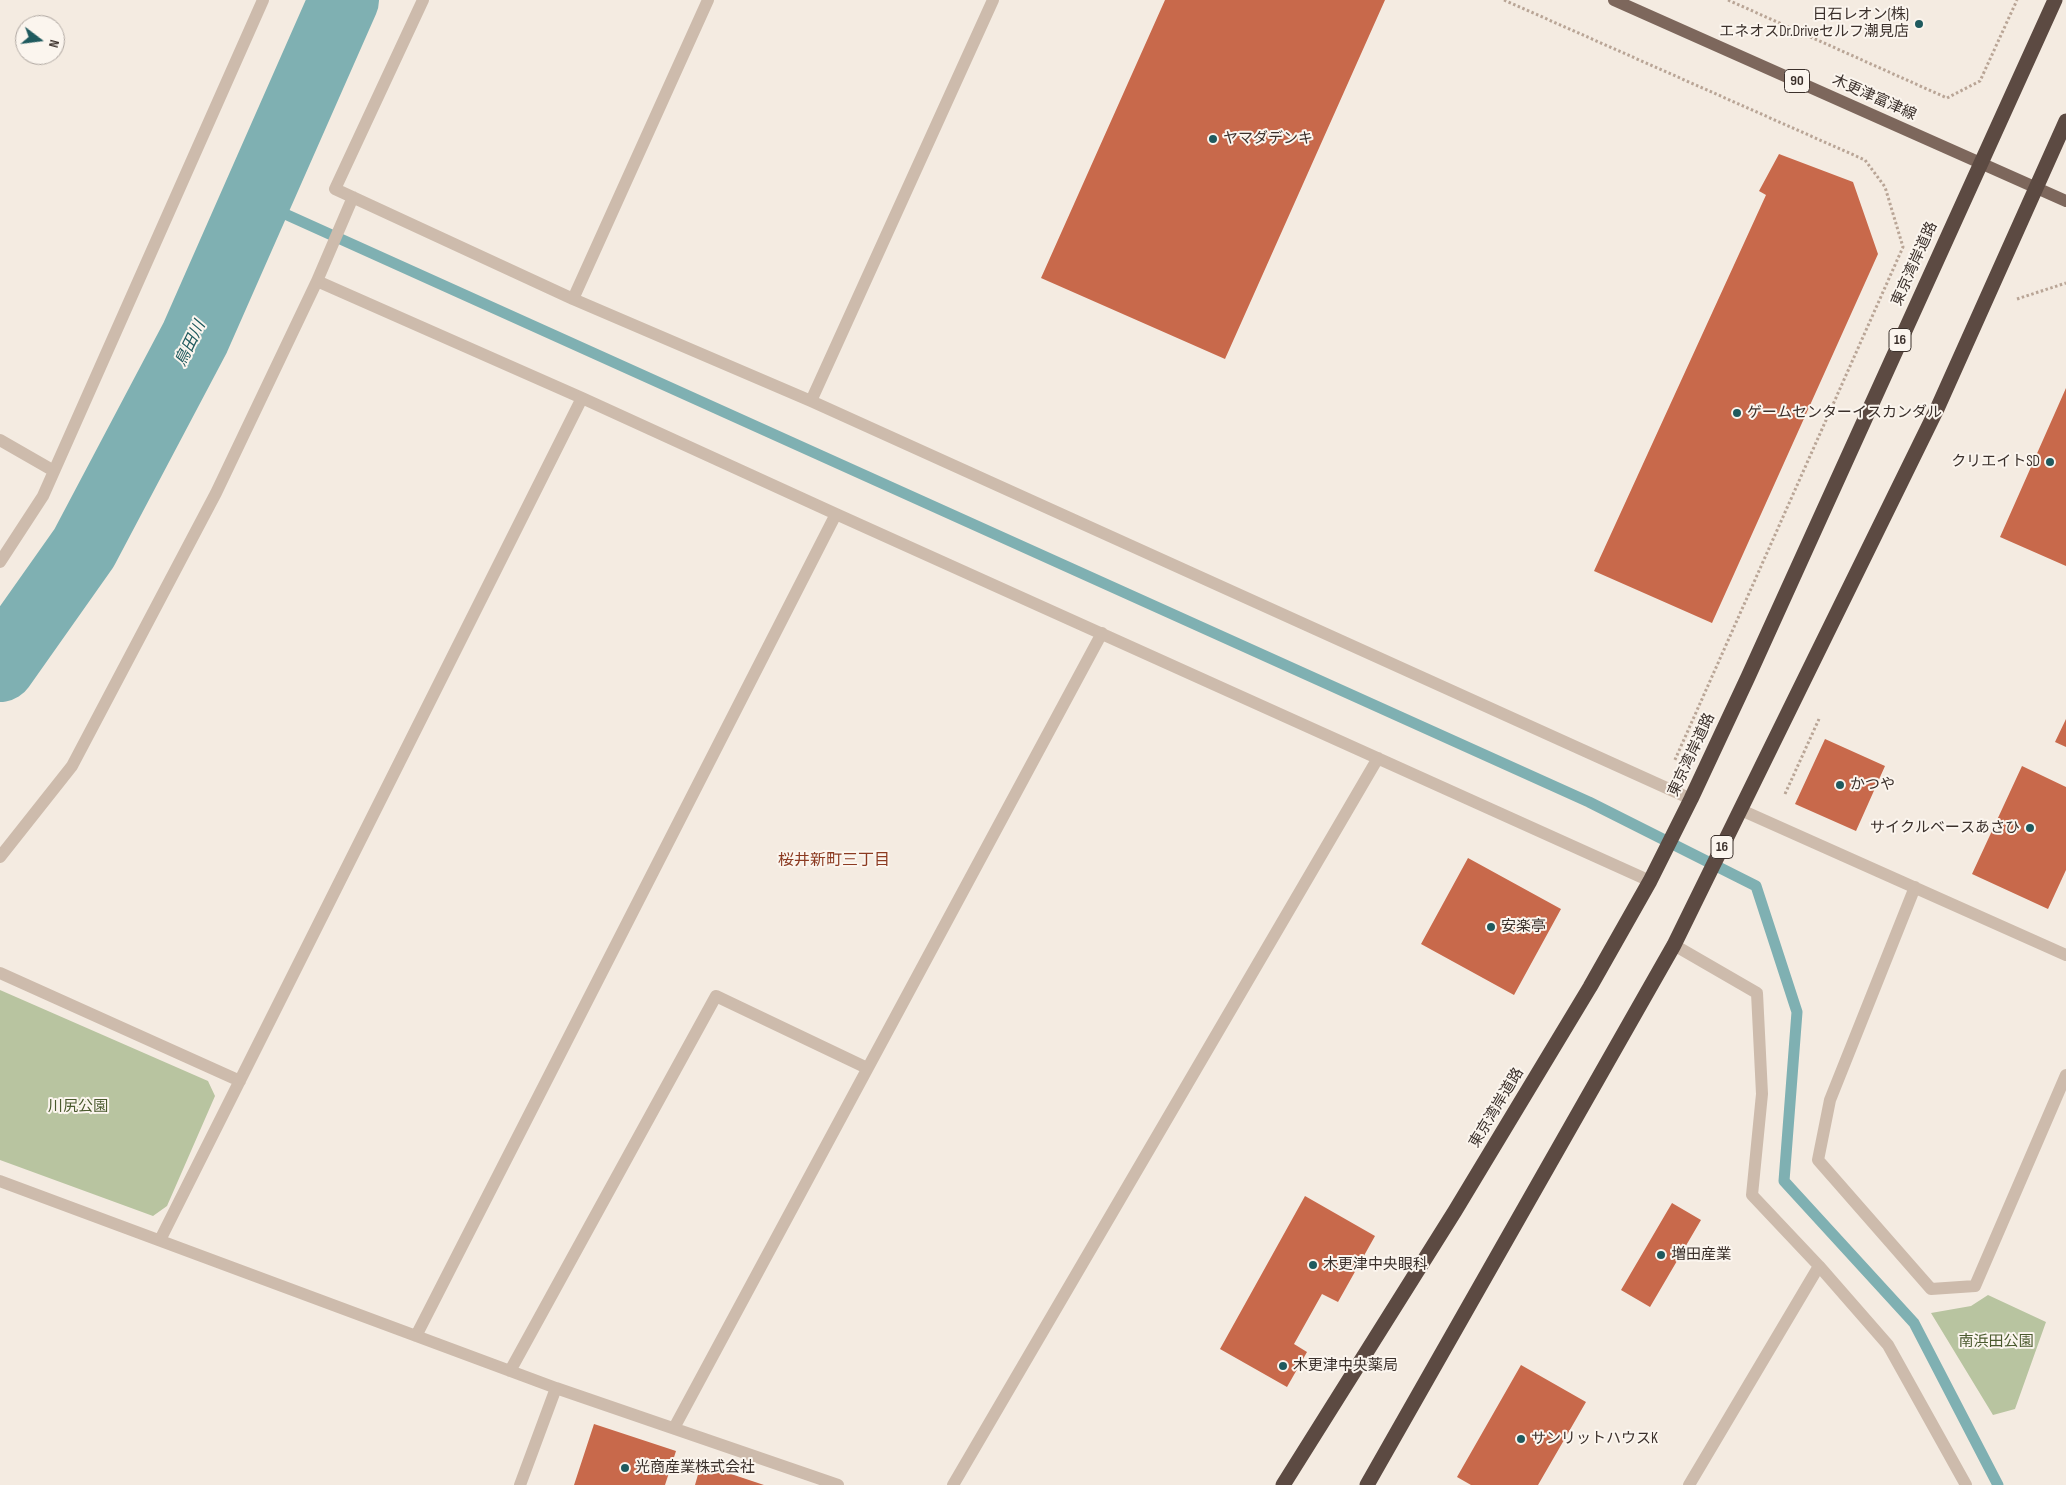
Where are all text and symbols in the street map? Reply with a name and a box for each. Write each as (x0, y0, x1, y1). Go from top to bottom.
place label: 日石レオン(株) エネオスDr.Driveセルフ潮見店 (1719, 6, 1909, 41)
north arrow (15, 15, 65, 65)
marker: 日石レオン(株) エネオスDr.Driveセルフ潮見店 (1913, 18, 1925, 30)
text: N (45, 38, 63, 50)
road number: 90 (1784, 70, 1810, 92)
street label: 木更津富津線 (1829, 71, 1919, 125)
place label: ヤマダデンキ (1223, 130, 1313, 148)
marker: ヤマダデンキ (1207, 133, 1219, 145)
street label: 東京湾岸道路 (1888, 219, 1942, 309)
water label: 鳥田川 (172, 318, 210, 370)
road number: 16 (1889, 328, 1911, 352)
place label: ゲームセンターイスカンダル (1747, 404, 1942, 422)
marker: ゲームセンターイスカンダル (1731, 407, 1743, 419)
place label: クリエイトSD (1951, 453, 2040, 471)
marker: クリエイトSD (2044, 456, 2056, 468)
street label: 東京湾岸道路 (1665, 710, 1719, 800)
place label: かつや (1850, 776, 1895, 794)
marker: かつや (1834, 779, 1846, 791)
place label: サイクルベースあさひ (1870, 819, 2020, 837)
marker: サイクルベースあさひ (2024, 822, 2036, 834)
road number: 16 (1711, 836, 1733, 859)
district label: 桜井新町三丁目 (778, 851, 890, 871)
place label: 安楽亭 (1501, 918, 1546, 936)
marker: 安楽亭 (1485, 921, 1497, 933)
street label: 東京湾岸道路 (1466, 1065, 1528, 1151)
park label: 川尻公園 (48, 1098, 108, 1116)
place label: 増田産業 (1671, 1246, 1731, 1264)
marker: 増田産業 (1655, 1249, 1667, 1261)
place label: 木更津中央眼科 (1323, 1256, 1428, 1274)
marker: 木更津中央眼科 (1307, 1259, 1319, 1271)
park label: 南浜田公園 (1959, 1333, 2033, 1351)
place label: 木更津中央薬局 (1293, 1357, 1398, 1375)
marker: 木更津中央薬局 (1277, 1360, 1289, 1372)
place label: サンリットハウスK (1531, 1430, 1658, 1448)
marker: サンリットハウスK (1515, 1433, 1527, 1445)
place label: 光商産業株式会社 (635, 1459, 755, 1477)
marker: 光商産業株式会社 (619, 1462, 631, 1474)

